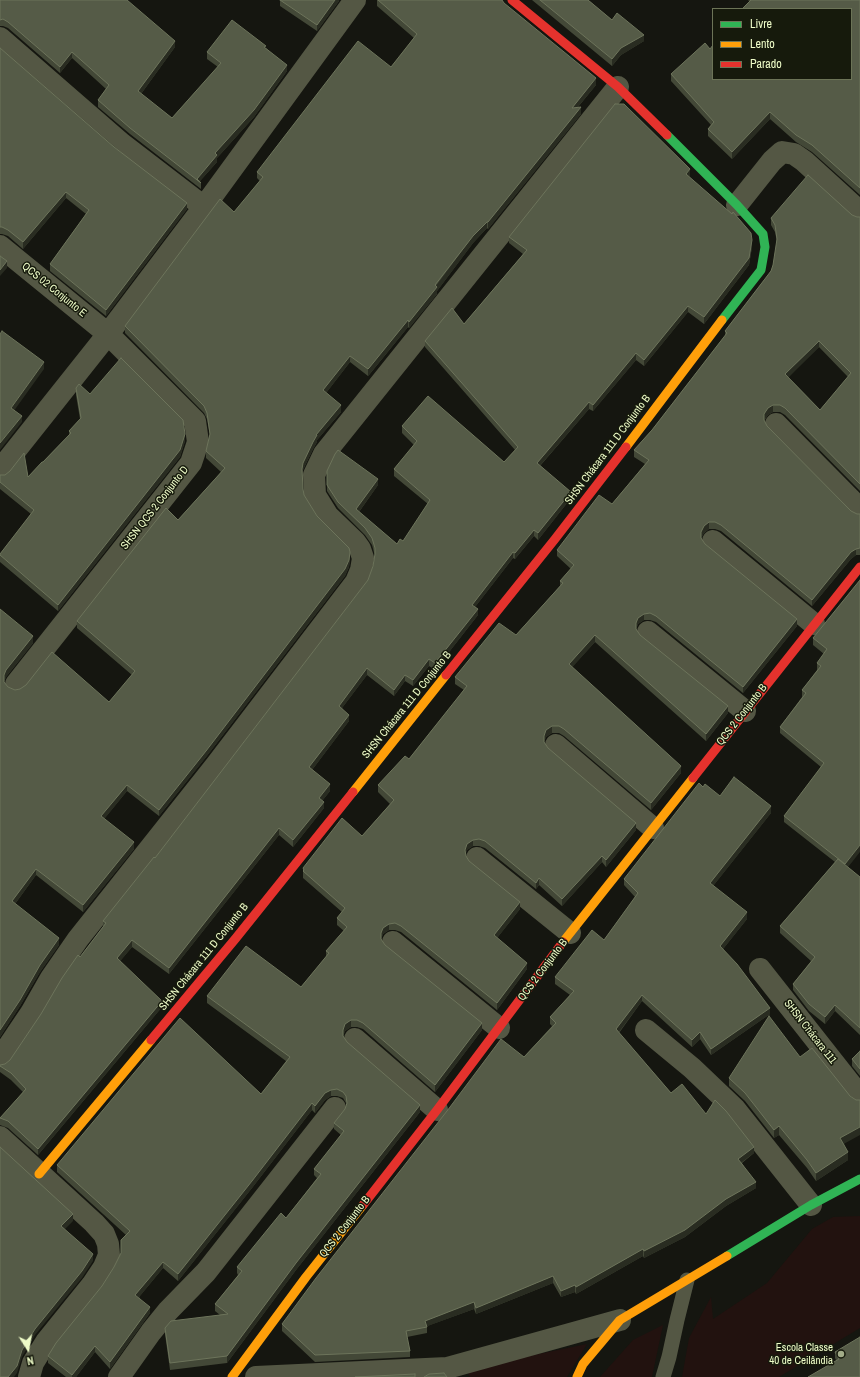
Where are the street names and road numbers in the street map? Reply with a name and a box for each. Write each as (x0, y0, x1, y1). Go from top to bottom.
street label: QCS 02 Conjunto E (19, 260, 89, 320)
street label: SHSN Chácara 111 D Conjunto B (562, 393, 654, 507)
street label: SHSN QCS 2 Conjunto D (118, 464, 192, 552)
street label: SHSN Chácara 111 D Conjunto B (360, 649, 454, 761)
street label: QCS 2 Conjunto B (714, 682, 770, 748)
street label: SHSN Chácara 111 D Conjunto B (157, 901, 251, 1013)
street label: QCS 2 Conjunto B (515, 936, 571, 1004)
street label: SHSN Chácara 111 (781, 997, 839, 1067)
street label: QCS 2 Conjunto B (317, 1194, 373, 1260)

